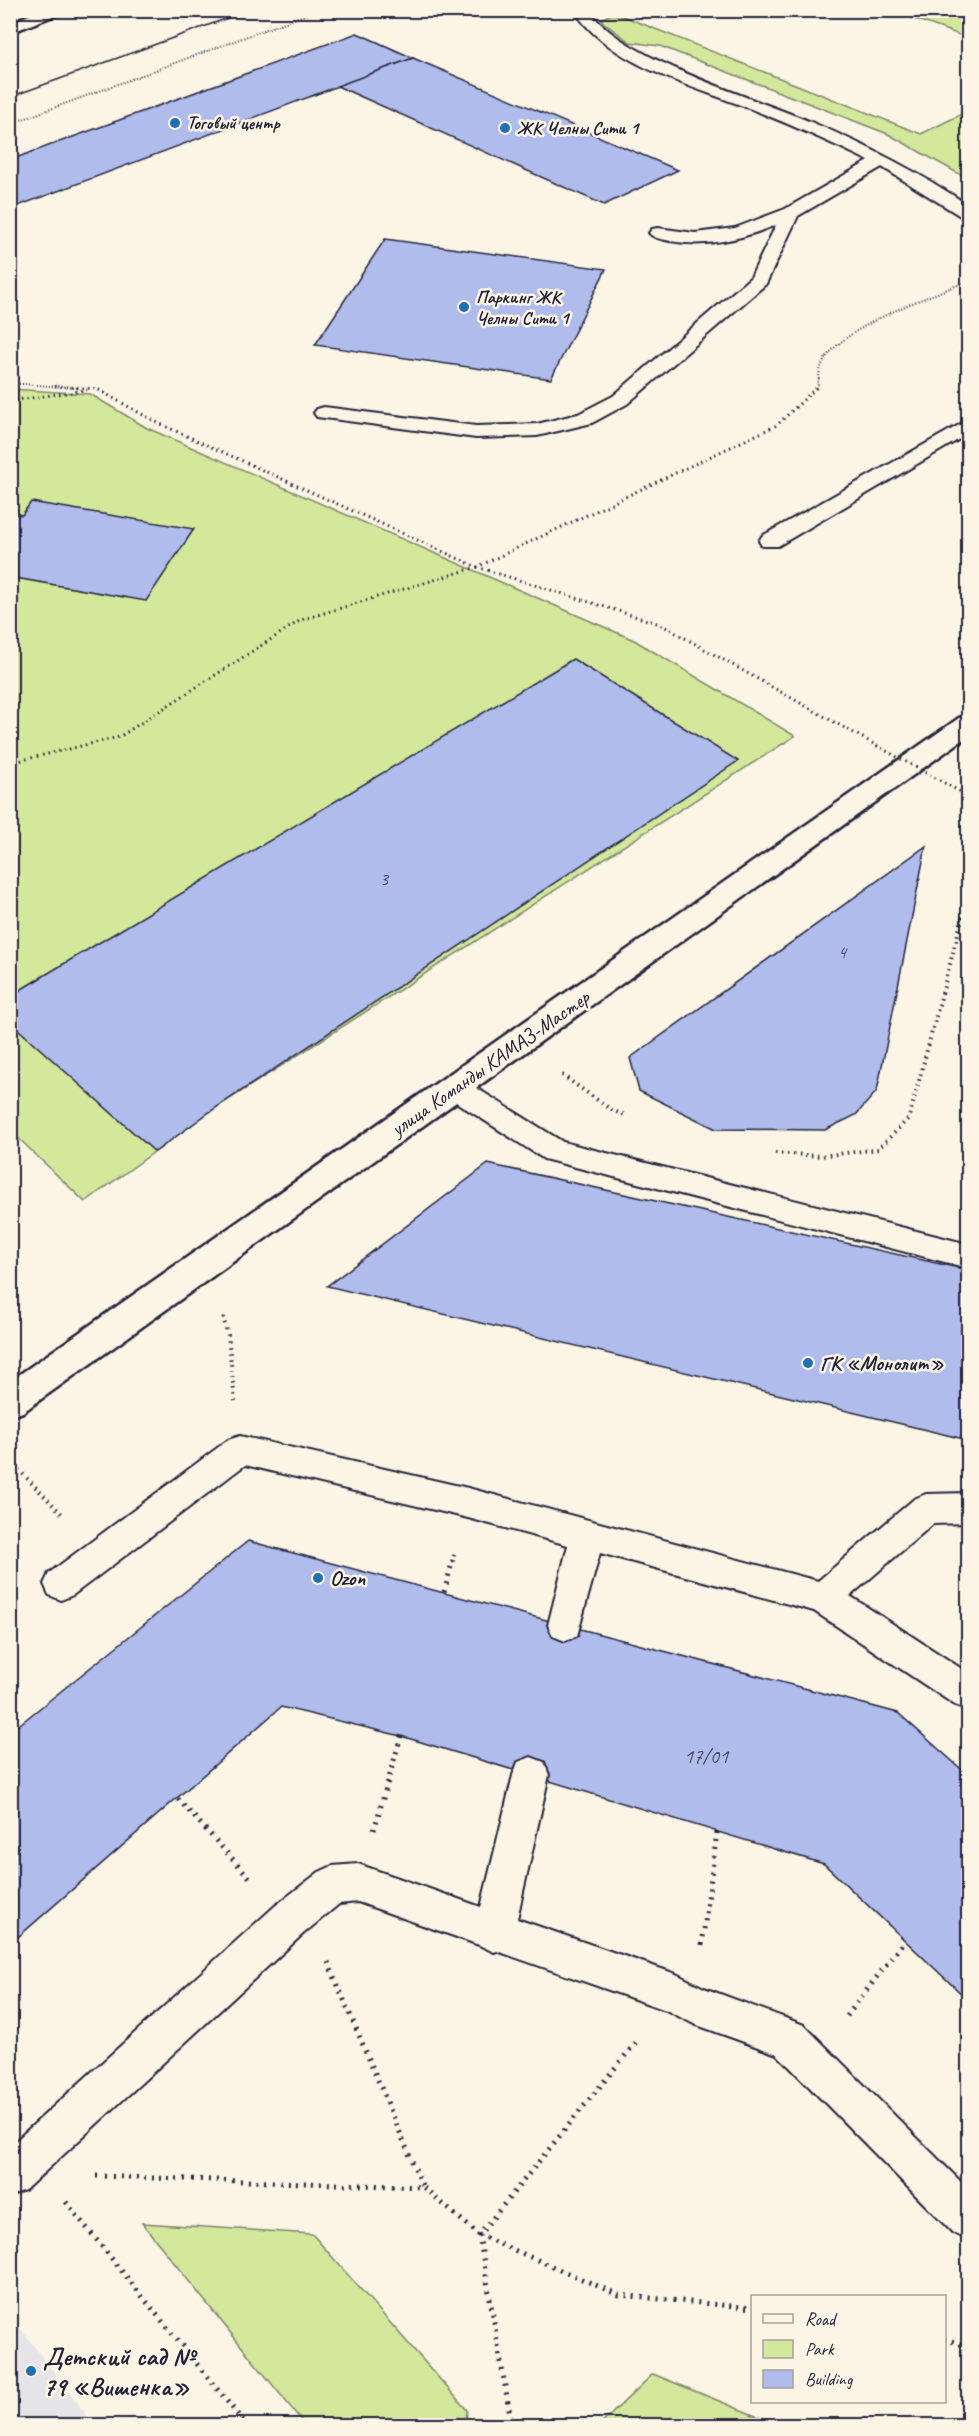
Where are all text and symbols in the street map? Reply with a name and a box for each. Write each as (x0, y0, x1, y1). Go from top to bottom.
place label: Тоговый центр (187, 112, 281, 134)
marker: Тоговый центр (168, 116, 182, 130)
place label: ЖК Челны Сити 1 (517, 117, 640, 139)
marker: ЖК Челны Сити 1 (498, 121, 512, 135)
place label: Паркинг ЖК Челны Сити 1 (476, 286, 570, 329)
marker: Паркинг ЖК Челны Сити 1 (457, 300, 471, 314)
house number: 3 (380, 868, 390, 890)
house number: 4 (838, 941, 848, 963)
street label: улица Команды КАМАЗ-Мастер (384, 983, 596, 1143)
place label: ГК «Монолит» (820, 1350, 944, 1376)
marker: ГК «Монолит» (801, 1356, 815, 1370)
place label: Ozon (330, 1565, 365, 1591)
marker: Ozon (311, 1571, 325, 1585)
house number: 17/01 (684, 1743, 730, 1769)
legend (751, 2295, 946, 2403)
text: Road (805, 2308, 838, 2330)
text: Park (805, 2338, 835, 2360)
place label: Детский сад № 79 «Вишенка» (43, 2340, 198, 2403)
marker: Детский сад № 79 «Вишенка» (24, 2364, 38, 2378)
text: Building (805, 2368, 854, 2390)

